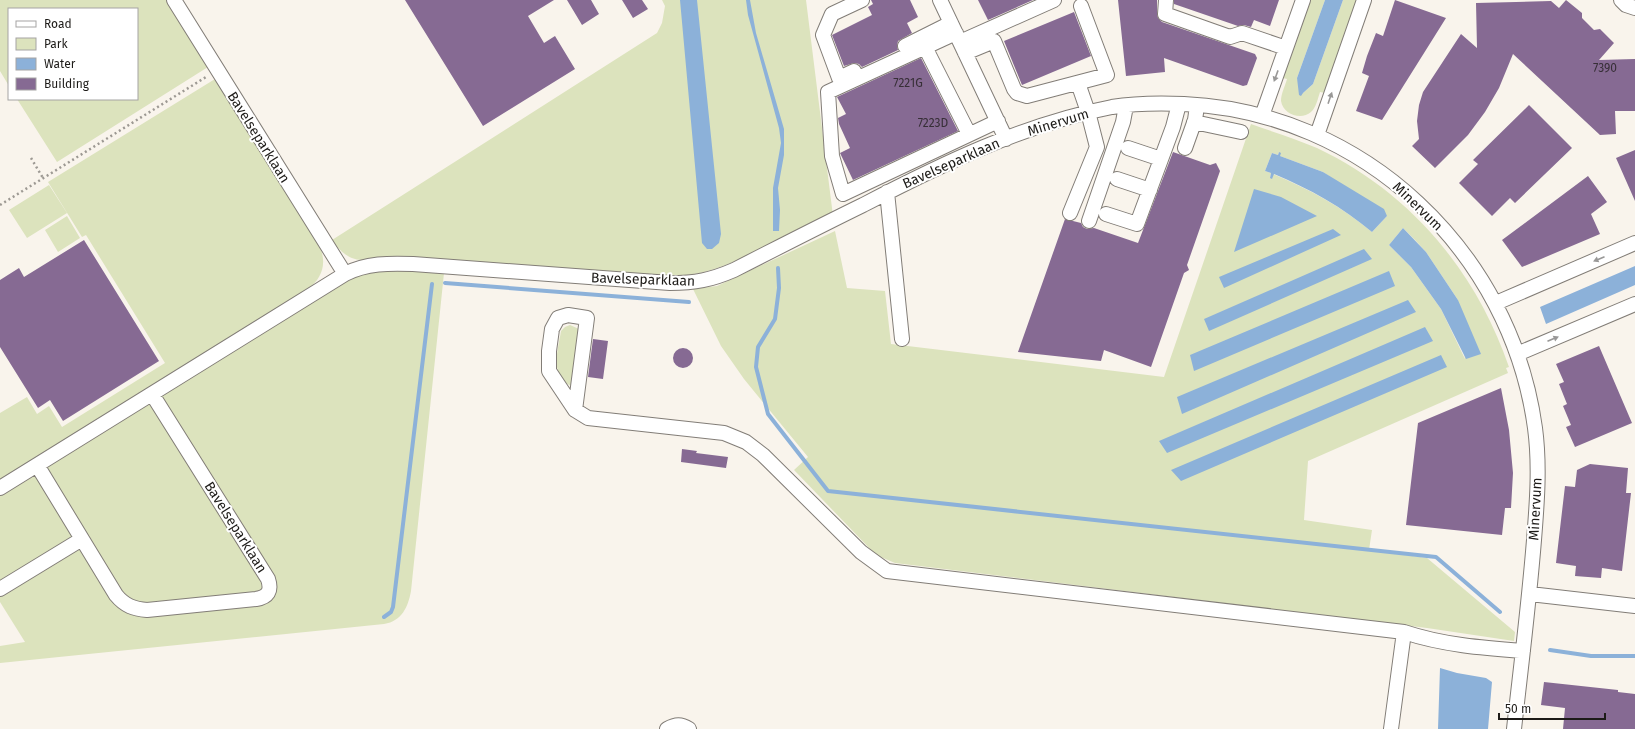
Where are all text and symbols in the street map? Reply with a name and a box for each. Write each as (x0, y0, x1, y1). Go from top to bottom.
legend (8, 8, 138, 100)
text: Road (44, 17, 72, 31)
text: Park (44, 37, 68, 51)
text: Water (44, 57, 76, 71)
house number: 7390 (1593, 61, 1617, 75)
one-way arrow (1272, 71, 1278, 83)
house number: 7221G (893, 76, 923, 90)
text: Building (44, 77, 90, 91)
street label: Bavelseparklaan (224, 88, 293, 186)
one-way arrow (1327, 92, 1333, 104)
street label: Minervum (1025, 105, 1091, 140)
house number: 7223D (918, 116, 949, 130)
street label: Bavelseparklaan (900, 134, 1002, 192)
street label: Minervum (1389, 178, 1446, 234)
one-way arrow (1593, 256, 1605, 262)
street label: Bavelseparklaan (591, 269, 695, 290)
one-way arrow (1547, 336, 1559, 342)
street label: Minervum (1525, 477, 1546, 541)
street label: Bavelseparklaan (201, 478, 270, 576)
scale bar (1499, 695, 1605, 721)
text: 50 m (1505, 702, 1531, 716)

